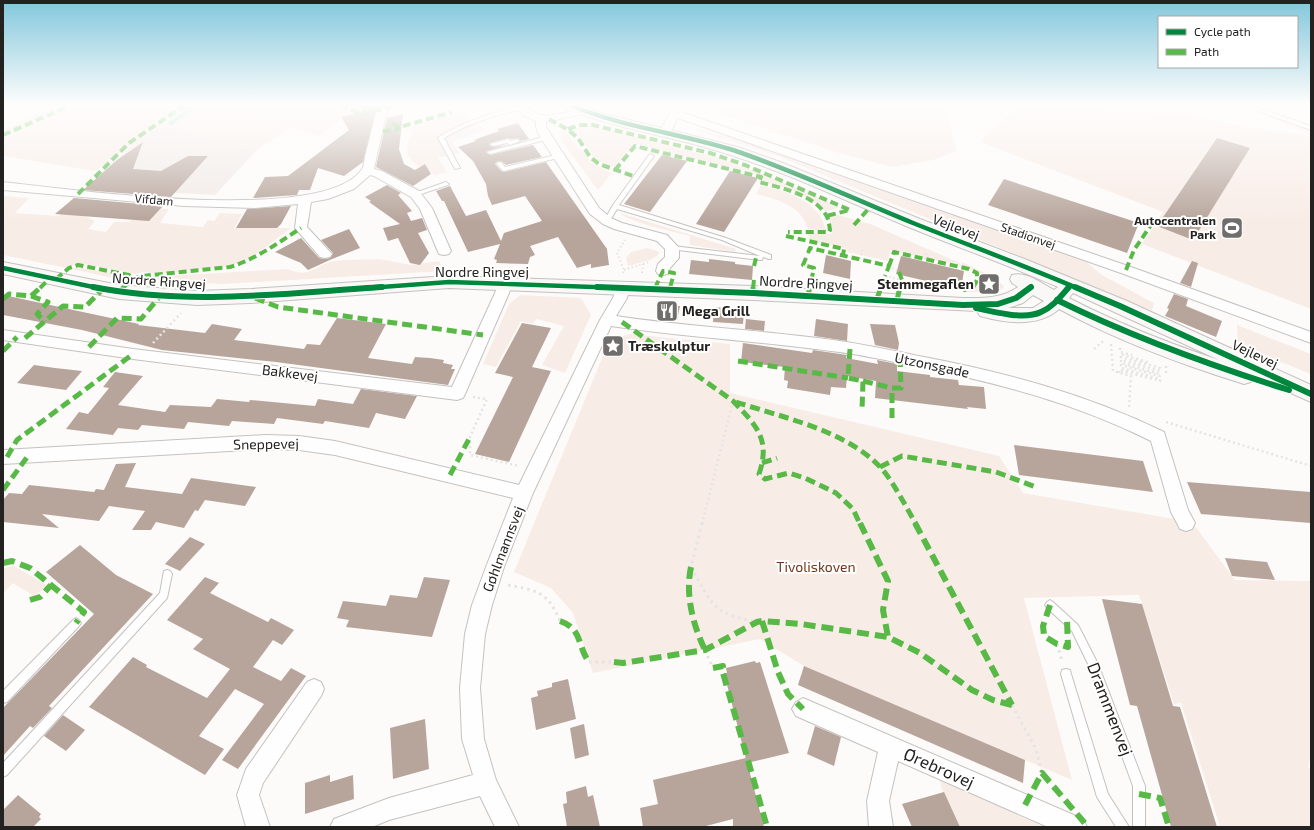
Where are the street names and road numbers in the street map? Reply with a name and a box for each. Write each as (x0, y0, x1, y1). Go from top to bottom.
street label: Vifdam (134, 190, 174, 208)
street label: Vejlevej (930, 210, 982, 243)
street label: Stadionvej (999, 219, 1058, 252)
street label: Nordre Ringvej (435, 263, 529, 280)
street label: Nordre Ringvej (112, 269, 206, 292)
street label: Nordre Ringvej (759, 272, 853, 293)
street label: Vejlevej (1229, 335, 1281, 372)
street label: Utzonsgade (893, 348, 971, 381)
street label: Bakkevej (261, 361, 319, 384)
street label: Sneppevej (233, 434, 299, 453)
street label: Gøhlmannsvej (478, 503, 527, 594)
street label: Drammenvej (1083, 659, 1138, 759)
street label: Ørebrovej (901, 743, 978, 792)

